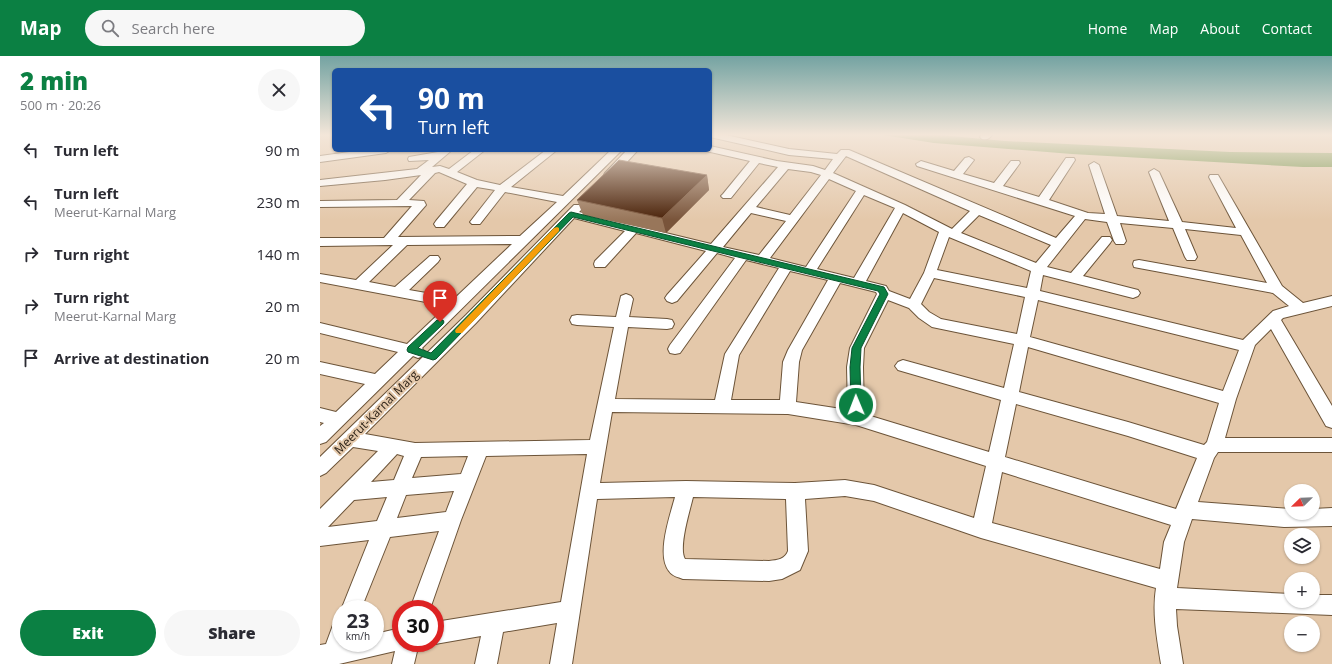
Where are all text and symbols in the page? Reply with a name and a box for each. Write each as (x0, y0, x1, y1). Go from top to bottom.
search box (85, 10, 365, 46)
text: Map (20, 15, 61, 41)
icon: search (99, 17, 121, 39)
text: Search here (131, 18, 215, 38)
text: Home (1088, 19, 1127, 38)
text: Map (1149, 19, 1178, 38)
text: About (1200, 19, 1240, 38)
text: Contact (1262, 19, 1312, 38)
text: 2 min (20, 64, 88, 97)
button: close (258, 69, 300, 111)
text: 90 m (418, 79, 485, 117)
icon: left (352, 84, 404, 136)
text: 500 m · 20:26 (20, 96, 101, 114)
text: Turn left (418, 115, 489, 139)
icon: left (20, 139, 42, 161)
text: Turn left (54, 140, 119, 160)
text: 90 m (265, 140, 300, 160)
text: Turn left (54, 183, 119, 203)
icon: left (20, 191, 42, 213)
text: 230 m (256, 192, 300, 212)
text: Meerut-Karnal Marg (54, 203, 176, 221)
icon: right (20, 243, 42, 265)
text: Turn right (54, 244, 129, 264)
text: 140 m (256, 244, 300, 264)
pin (423, 281, 457, 322)
text: Turn right (54, 287, 129, 307)
icon: arrive (429, 287, 451, 309)
icon: right (20, 295, 42, 317)
text: 20 m (265, 296, 300, 316)
text: Meerut-Karnal Marg (54, 307, 176, 325)
icon: arrive (20, 347, 42, 369)
text: Arrive at destination (54, 348, 209, 368)
text: 20 m (265, 348, 300, 368)
street label: Meerut-Karnal Marg (330, 366, 422, 458)
position arrow (835, 384, 877, 426)
north arrow (1284, 484, 1320, 520)
map controls (1284, 484, 1320, 652)
button: layers (1284, 528, 1320, 564)
button: + (1284, 572, 1320, 608)
speed limit sign: 30 (392, 600, 444, 652)
text: 23 (347, 607, 369, 634)
button: Exit (20, 610, 156, 656)
button: Share (164, 610, 300, 656)
button: − (1284, 616, 1320, 652)
text: km/h (346, 629, 370, 643)

